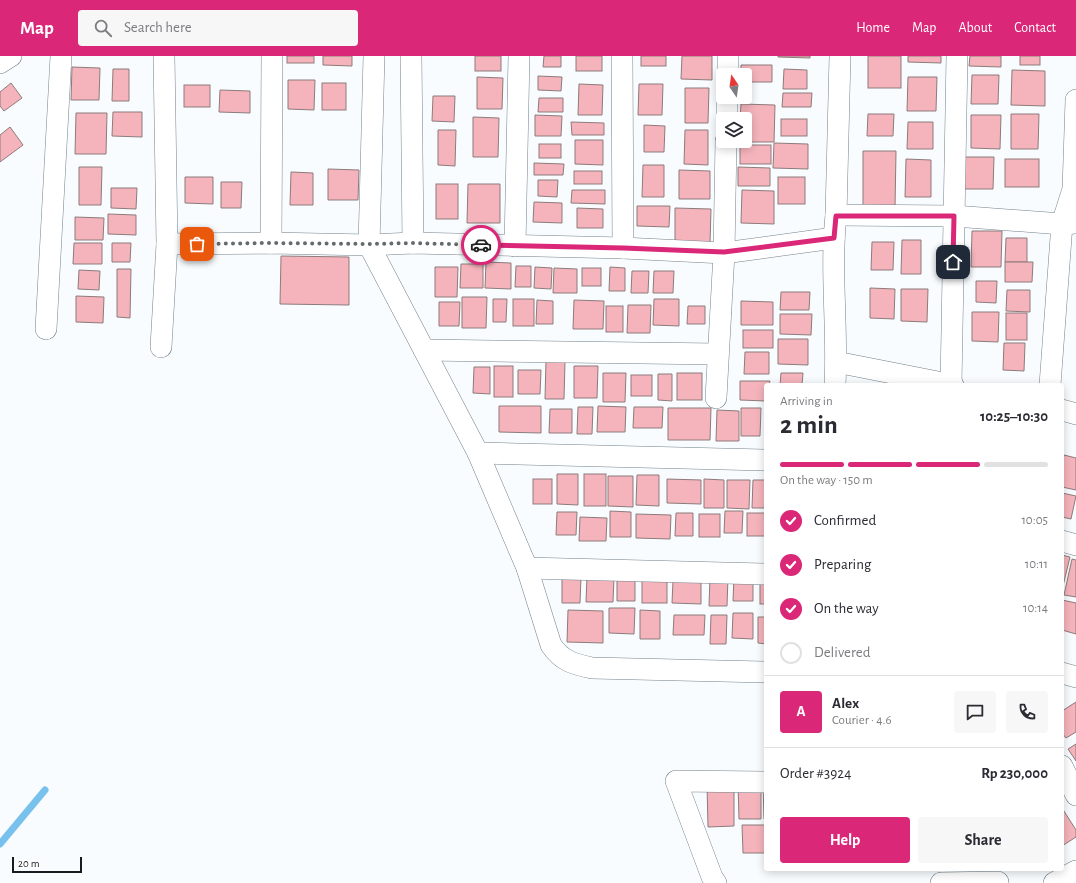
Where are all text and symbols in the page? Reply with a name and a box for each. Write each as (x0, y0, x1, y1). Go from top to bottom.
search box (78, 10, 358, 46)
icon: search (92, 17, 114, 39)
text: Map (20, 19, 54, 38)
text: Search here (124, 20, 192, 35)
text: Home (856, 21, 890, 35)
text: Map (912, 21, 936, 35)
text: About (958, 21, 992, 35)
text: Contact (1014, 21, 1056, 35)
north arrow (716, 68, 752, 104)
map controls (716, 68, 752, 148)
button: layers (716, 112, 752, 148)
courier (461, 225, 501, 265)
pin (180, 227, 214, 261)
icon: bag (186, 233, 208, 255)
icon: car (470, 234, 492, 256)
pin (936, 245, 970, 279)
icon: home (942, 251, 964, 273)
text: Arriving in (780, 395, 833, 408)
text: 10:25–10:30 (980, 409, 1048, 424)
text: 2 min (780, 412, 838, 438)
text: On the way · 150 m (780, 474, 873, 487)
icon: check (780, 510, 802, 532)
text: Confirmed (814, 513, 876, 528)
text: 10:05 (1021, 514, 1048, 527)
icon: check (780, 554, 802, 576)
text: Preparing (814, 557, 871, 572)
text: 10:11 (1025, 558, 1048, 571)
icon: check (780, 598, 802, 620)
text: On the way (814, 601, 879, 616)
text: 10:14 (1023, 602, 1048, 615)
text: Delivered (814, 645, 871, 660)
button: chat (954, 691, 996, 733)
button: phone (1006, 691, 1048, 733)
text: Alex (832, 696, 859, 711)
text: A (796, 704, 806, 719)
text: Courier · 4.6 (832, 714, 892, 727)
text: Order #3924 (780, 766, 851, 781)
text: Rp 230,000 (981, 766, 1048, 781)
button: Help (780, 817, 910, 863)
button: Share (918, 817, 1048, 863)
scale bar (12, 855, 82, 874)
text: 20 m (18, 858, 39, 869)

